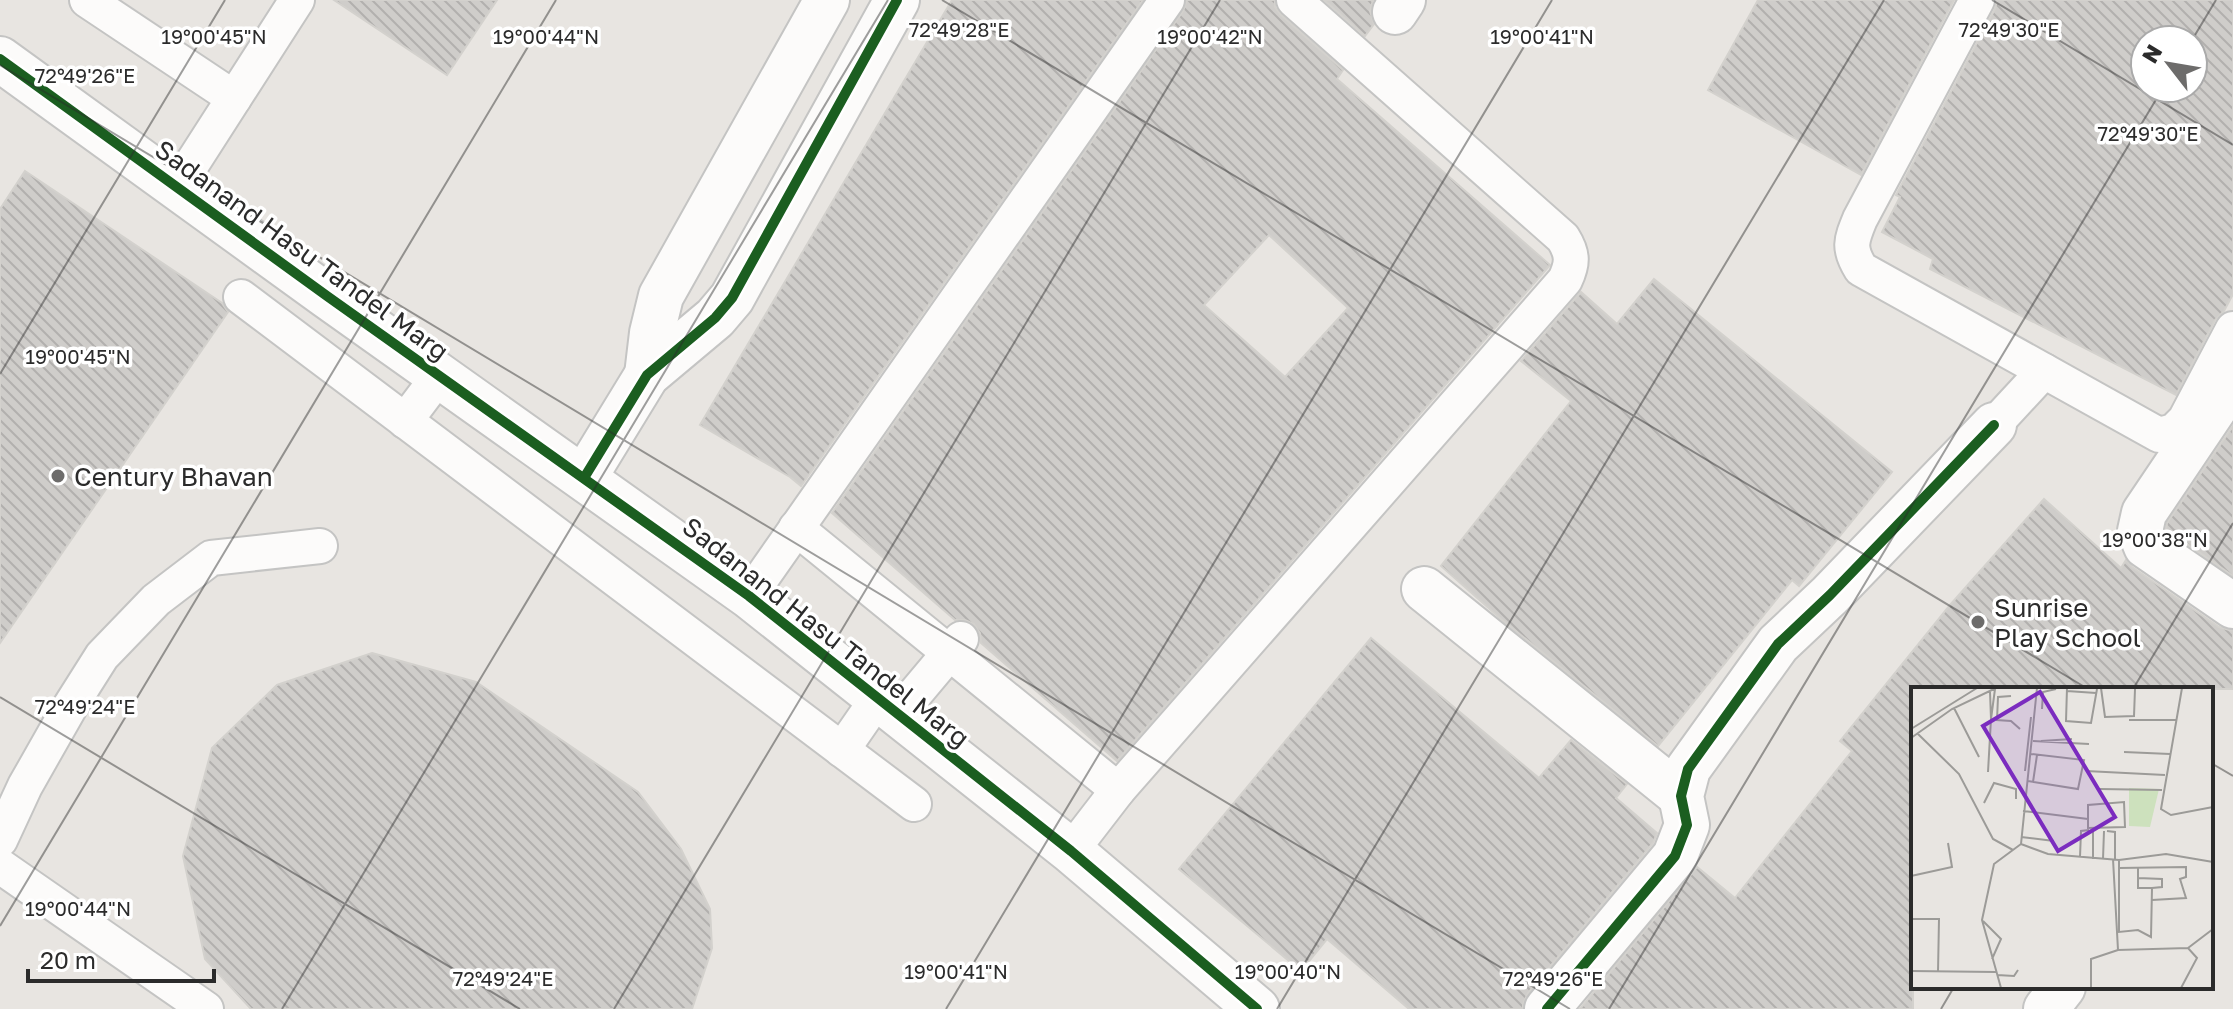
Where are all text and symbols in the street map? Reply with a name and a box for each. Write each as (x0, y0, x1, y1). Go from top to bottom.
text: 72°49'28"E (909, 17, 1009, 41)
text: 72°49'30"E (1959, 17, 2060, 41)
text: 19°00'45"N (161, 24, 267, 48)
text: 19°00'44"N (493, 24, 599, 48)
text: 19°00'42"N (1157, 24, 1263, 48)
text: 19°00'41"N (1490, 24, 1594, 48)
north arrow (2129, 24, 2209, 104)
text: N (2136, 39, 2167, 68)
text: 72°49'26"E (35, 63, 135, 87)
text: 72°49'30"E (2098, 121, 2199, 145)
street label: Sadanand Hasu Tandel Marg (149, 133, 455, 367)
text: 19°00'45"N (25, 344, 131, 368)
place label: Century Bhavan (74, 461, 273, 492)
marker: Century Bhavan (49, 467, 67, 485)
street label: Sadanand Hasu Tandel Marg (677, 511, 975, 753)
text: 19°00'38"N (2102, 527, 2208, 551)
place label: Sunrise Play School (1994, 592, 2141, 653)
marker: Sunrise Play School (1969, 613, 1987, 631)
inset map (1911, 687, 2213, 989)
text: 72°49'24"E (35, 694, 135, 718)
text: 19°00'44"N (25, 896, 131, 920)
scale bar (28, 933, 214, 983)
text: 20 m (40, 945, 96, 974)
text: 19°00'41"N (904, 959, 1008, 983)
text: 19°00'40"N (1235, 959, 1341, 983)
text: 72°49'24"E (453, 966, 553, 990)
text: 72°49'26"E (1503, 966, 1603, 990)

